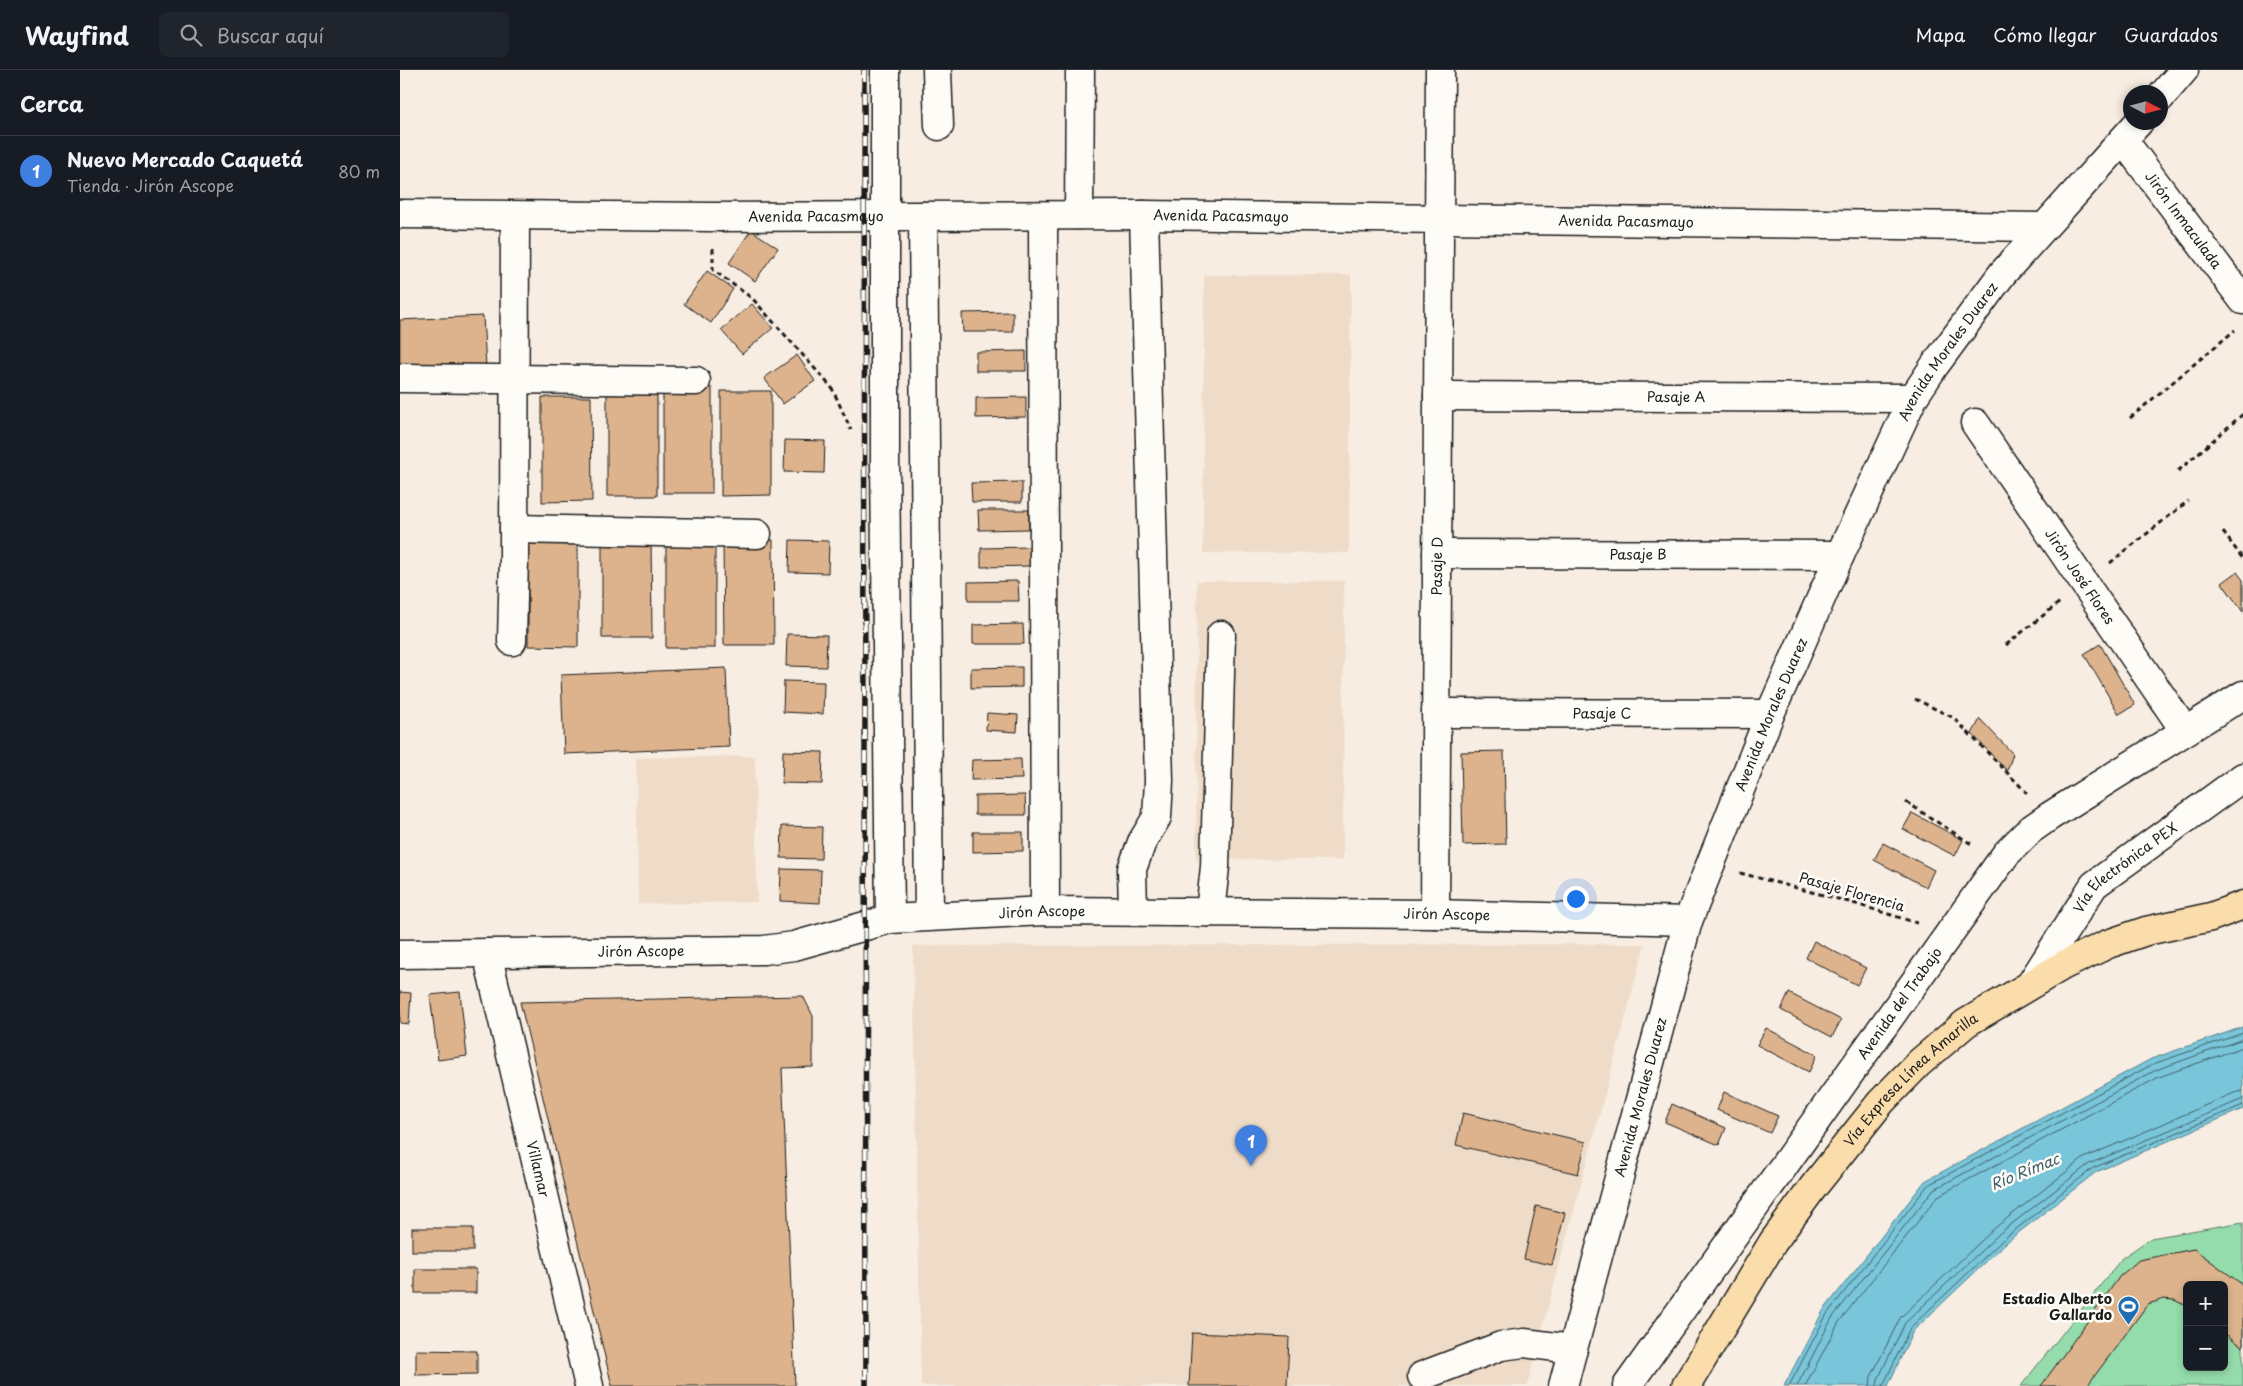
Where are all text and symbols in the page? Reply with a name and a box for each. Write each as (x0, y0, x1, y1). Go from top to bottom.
search box (159, 12, 509, 57)
text: Wayfind (25, 17, 129, 53)
icon: search (177, 21, 205, 49)
text: Buscar aquí (217, 21, 324, 49)
text: Mapa (1916, 21, 1965, 48)
text: Cómo llegar (1993, 21, 2096, 48)
text: Guardados (2124, 21, 2218, 48)
north arrow (2123, 85, 2168, 130)
text: Cerca (20, 87, 84, 119)
text: Nuevo Mercado Caquetá (67, 145, 303, 173)
text: 1 (32, 159, 40, 183)
text: 80 m (338, 159, 380, 183)
street label: Jirón Inmaculada (2140, 167, 2227, 273)
text: Tienda · Jirón Ascope (67, 173, 234, 197)
street label: Avenida Pacasmayo (1153, 204, 1289, 227)
street label: Avenida Pacasmayo (748, 205, 884, 227)
street label: Avenida Pacasmayo (1558, 210, 1694, 232)
street label: Avenida Morales Duarez (1893, 277, 2003, 424)
street label: Pasaje A (1647, 386, 1705, 407)
street label: Jirón José Flores (2040, 524, 2120, 628)
street label: Pasaje D (1426, 537, 1447, 595)
street label: Pasaje B (1609, 543, 1667, 565)
street label: Avenida Morales Duarez (1729, 634, 1812, 794)
street label: Pasaje C (1573, 702, 1631, 724)
street label: Vía Electrónica PEX (2068, 817, 2182, 917)
street label: Pasaje Florencia (1797, 866, 1908, 917)
your location (1563, 886, 1589, 912)
street label: Jirón Ascope (998, 900, 1085, 923)
street label: Jirón Ascope (1403, 903, 1490, 926)
street label: Jirón Ascope (597, 940, 684, 962)
street label: Avenida del Trabajo (1852, 942, 1947, 1063)
street label: Vía Expresa Línea Amarilla (1838, 1007, 1982, 1151)
street label: Avenida Morales Duarez (1609, 1015, 1672, 1179)
pin: 1 (1235, 1125, 1267, 1166)
street label: Villamar (522, 1139, 555, 1200)
water label: Río Rímac (1987, 1146, 2064, 1195)
map controls (2183, 1281, 2228, 1371)
button: + (2183, 1281, 2228, 1326)
place label: Estadio Alberto Gallardo (2003, 1288, 2112, 1325)
sports icon: Estadio Alberto Gallardo (2116, 1295, 2140, 1326)
button: − (2183, 1326, 2228, 1371)

